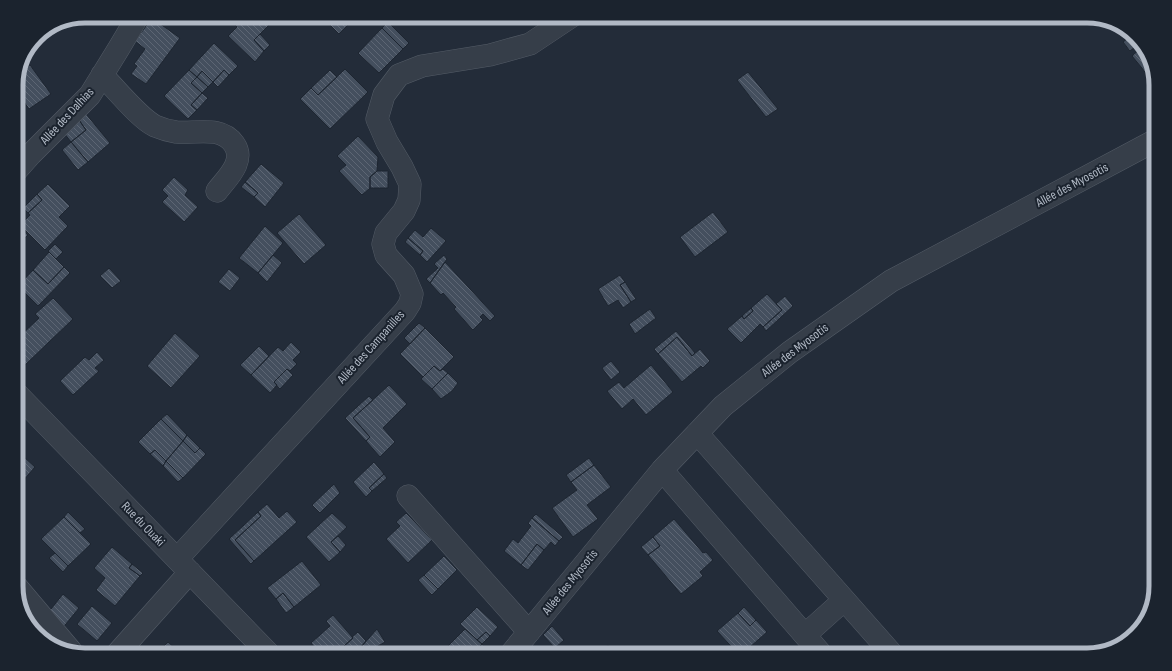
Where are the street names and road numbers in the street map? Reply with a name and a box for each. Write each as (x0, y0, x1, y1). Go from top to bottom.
street label: Allée des Dalhias (36, 84, 98, 148)
street label: Allée des Myosotis (1032, 159, 1111, 211)
street label: Allée des Campanilles (333, 307, 408, 388)
street label: Allée des Myosotis (758, 319, 832, 381)
street label: Rue du Ouaki (118, 498, 168, 550)
street label: Allée des Myosotis (538, 546, 601, 619)

